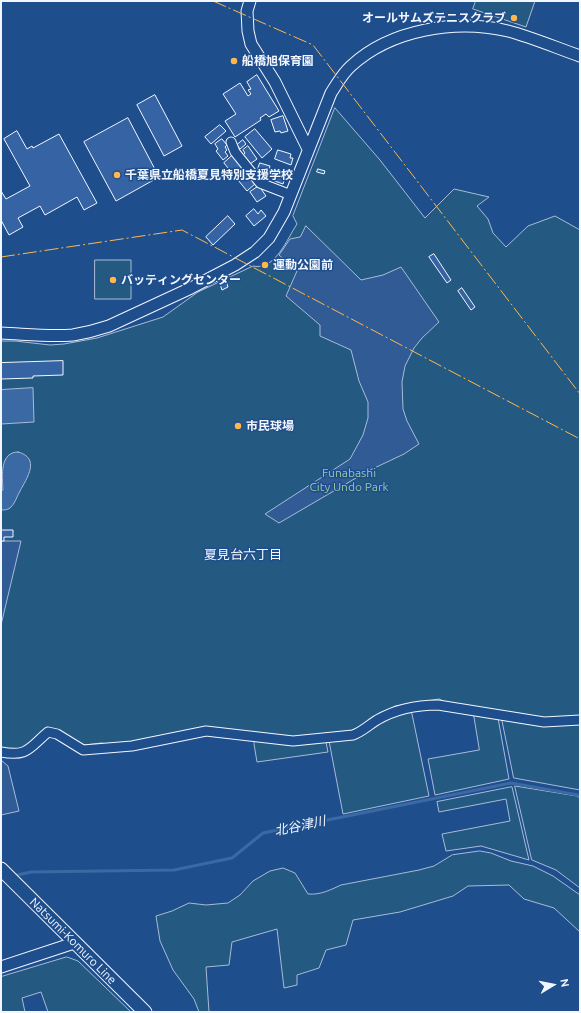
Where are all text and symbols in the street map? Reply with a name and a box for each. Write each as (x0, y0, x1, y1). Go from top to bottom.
place label: オールサムズテニスクラブ (362, 11, 506, 25)
marker: オールサムズテニスクラブ (509, 13, 519, 23)
place label: 船橋旭保育園 (242, 54, 314, 68)
marker: 船橋旭保育園 (229, 56, 239, 66)
place label: 千葉県立船橋夏見特別支援学校 (125, 168, 293, 182)
marker: 千葉県立船橋夏見特別支援学校 (112, 170, 122, 180)
place label: 運動公園前 (273, 258, 333, 272)
marker: 運動公園前 (260, 260, 270, 270)
place label: バッティングセンター (121, 273, 241, 287)
marker: バッティングセンター (108, 275, 118, 285)
place label: 市民球場 (246, 419, 294, 433)
marker: 市民球場 (233, 421, 243, 431)
park label: Funabashi City Undo Park (309, 466, 389, 494)
district label: 夏見台六丁目 (204, 547, 282, 563)
water label: 北谷津川 (273, 813, 327, 839)
street label: Natsumi-Komuro Line (27, 895, 119, 987)
north arrow (533, 965, 573, 1005)
text: N (558, 978, 571, 988)

